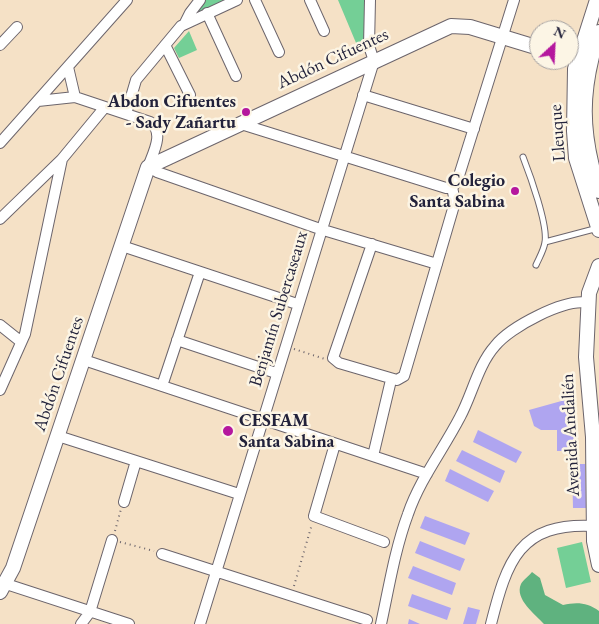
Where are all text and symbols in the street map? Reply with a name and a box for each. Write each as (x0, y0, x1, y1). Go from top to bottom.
north arrow (529, 20, 579, 70)
text: N (551, 22, 569, 43)
street label: Abdón Cifuentes (274, 24, 392, 94)
place label: Abdon Cifuentes - Sady Zañartu (108, 91, 236, 134)
street label: Lleuque (545, 104, 571, 162)
marker: Abdon Cifuentes - Sady Zañartu (240, 106, 252, 118)
place label: Colegio Santa Sabina (410, 170, 505, 212)
marker: Colegio Santa Sabina (509, 185, 521, 197)
street label: Benjamín Subercaseaux (245, 229, 313, 389)
street label: Abdón Cifuentes (29, 314, 89, 434)
street label: Avenida Andalién (557, 373, 585, 497)
place label: CESFAM Santa Sabina (239, 410, 334, 452)
marker: CESFAM Santa Sabina (221, 424, 235, 438)

